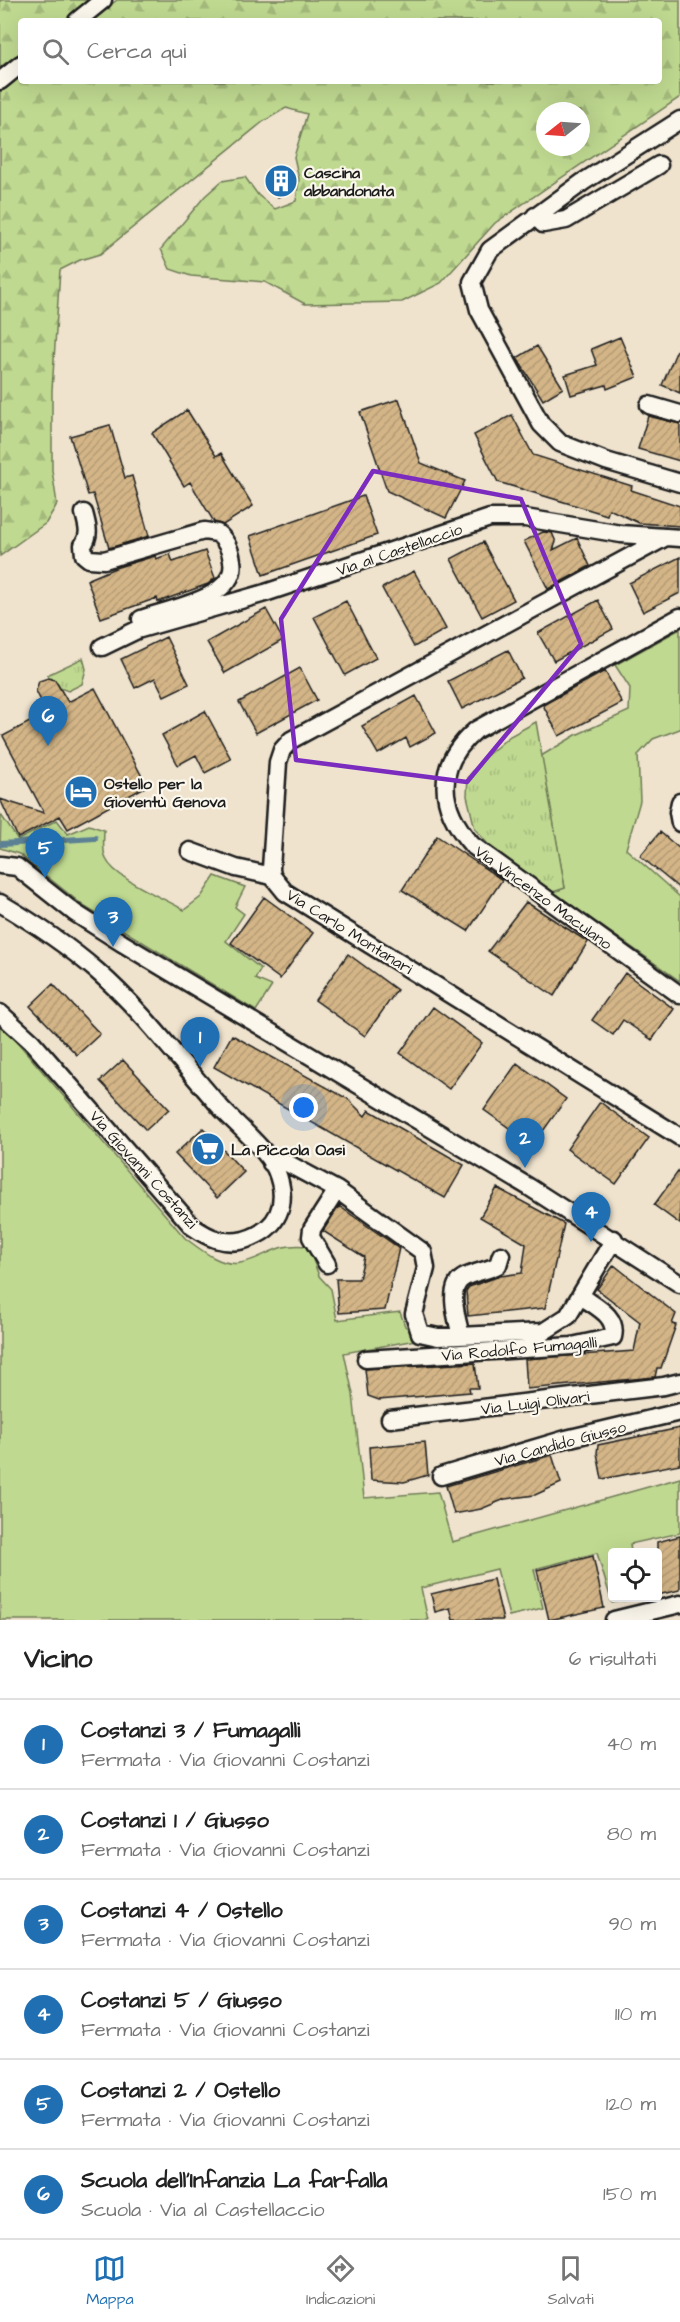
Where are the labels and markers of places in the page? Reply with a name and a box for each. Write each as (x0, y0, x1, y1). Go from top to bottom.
place label: Cascina abbandonata (303, 162, 395, 202)
building icon: Cascina abbandonata (263, 163, 299, 199)
pin: 6 (28, 696, 68, 746)
place label: Ostello per la Gioventù Genova (104, 773, 226, 813)
hotel icon: Ostello per la Gioventù Genova (63, 774, 99, 810)
pin: 5 (26, 828, 64, 878)
pin: 3 (94, 898, 132, 947)
pin: 1 (180, 1018, 220, 1067)
pin: 2 (506, 1118, 544, 1168)
supermarket icon: La Piccola Oasi (190, 1131, 226, 1167)
place label: La Piccola Oasi (231, 1139, 345, 1161)
pin: 4 (572, 1192, 610, 1242)

